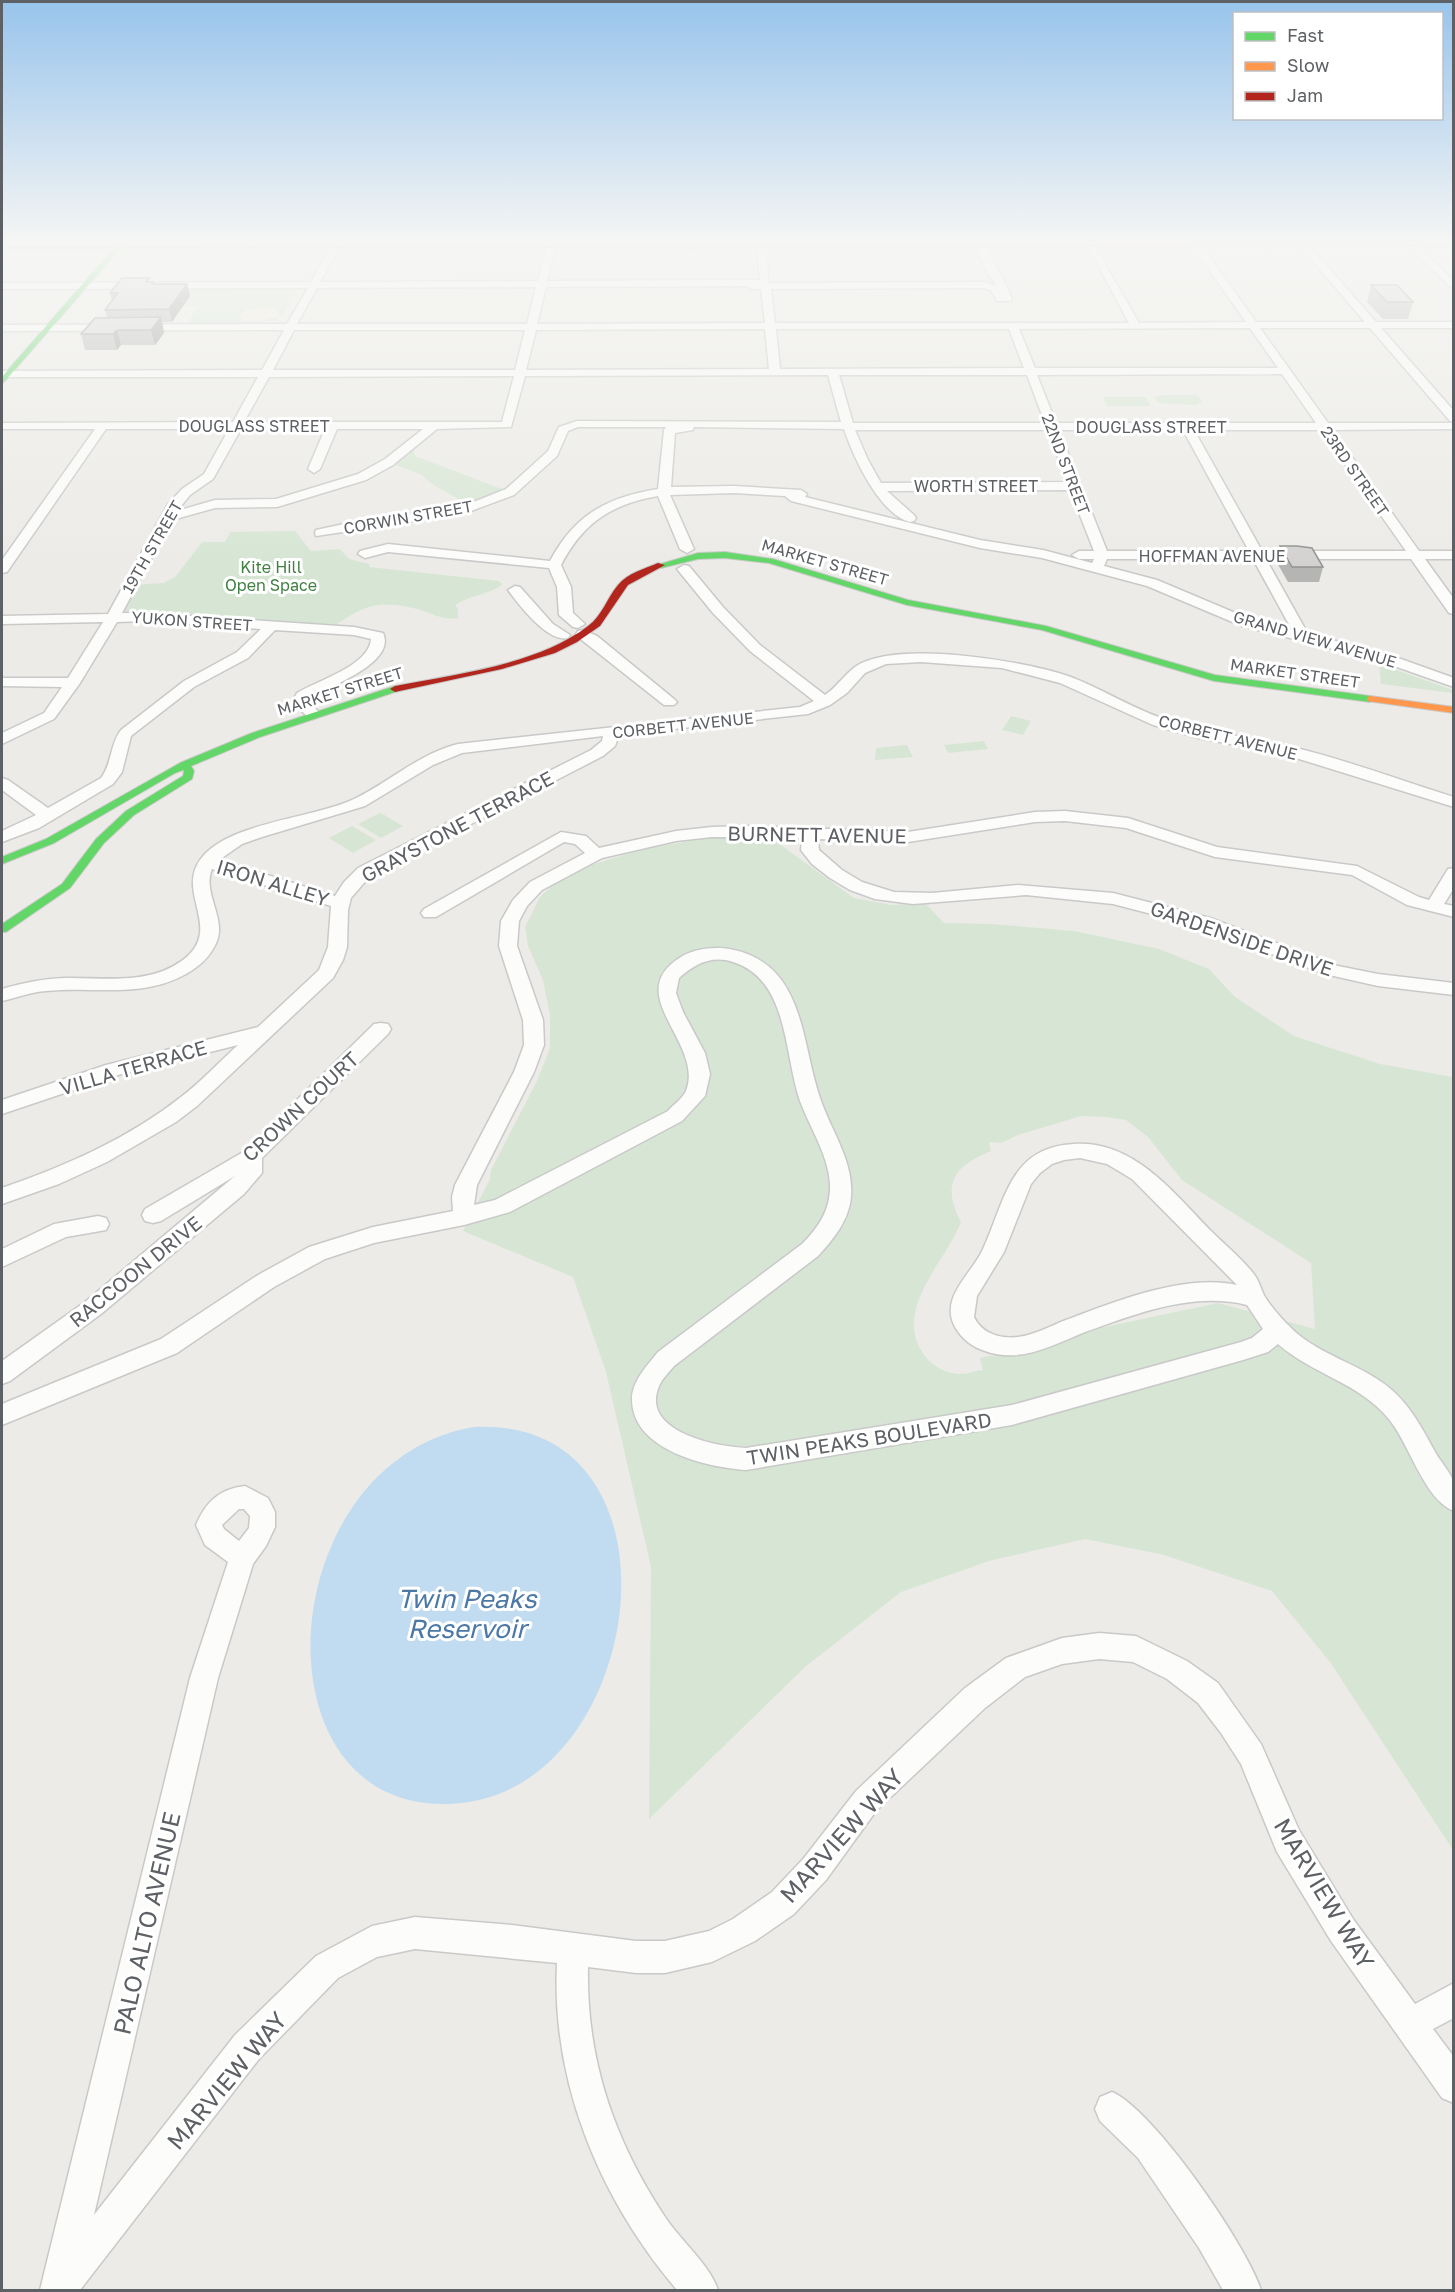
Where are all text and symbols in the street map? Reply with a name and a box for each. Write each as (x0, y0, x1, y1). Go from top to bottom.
legend (1233, 12, 1443, 120)
text: Fast (1287, 24, 1324, 46)
text: Slow (1287, 54, 1330, 76)
text: Jam (1287, 84, 1323, 106)
street label: 22ND STREET (1038, 411, 1094, 517)
street label: DOUGLASS STREET (178, 416, 330, 436)
street label: DOUGLASS STREET (1075, 417, 1227, 437)
street label: 23RD STREET (1317, 422, 1393, 520)
street label: WORTH STREET (914, 476, 1038, 496)
street label: CORWIN STREET (342, 496, 474, 538)
street label: 19TH STREET (117, 497, 187, 597)
street label: MARKET STREET (759, 534, 891, 590)
street label: HOFFMAN AVENUE (1138, 546, 1286, 566)
park label: Kite Hill Open Space (225, 557, 317, 595)
street label: GRAND VIEW AVENUE (1231, 606, 1399, 672)
street label: YUKON STREET (131, 607, 253, 635)
street label: MARKET STREET (1229, 654, 1361, 692)
street label: MARKET STREET (275, 662, 405, 720)
street label: CORBETT AVENUE (611, 708, 755, 742)
street label: CORBETT AVENUE (1157, 710, 1299, 764)
street label: GRAYSTONE TERRACE (357, 765, 557, 887)
street label: BURNETT AVENUE (727, 820, 907, 848)
street label: IRON ALLEY (214, 854, 332, 911)
street label: GARDENSIDE DRIVE (1147, 895, 1337, 981)
street label: VILLA TERRACE (57, 1035, 209, 1099)
street label: CROWN COURT (237, 1046, 363, 1166)
street label: RACCOON DRIVE (64, 1210, 206, 1332)
street label: TWIN PEAKS BOULEVARD (745, 1407, 993, 1469)
water label: Twin Peaks Reservoir (397, 1583, 538, 1644)
street label: MARVIEW WAY (773, 1761, 909, 1908)
street label: PALO ALTO AVENUE (106, 1809, 186, 2037)
street label: MARVIEW WAY (1269, 1812, 1382, 1974)
street label: MARVIEW WAY (160, 2005, 292, 2155)

